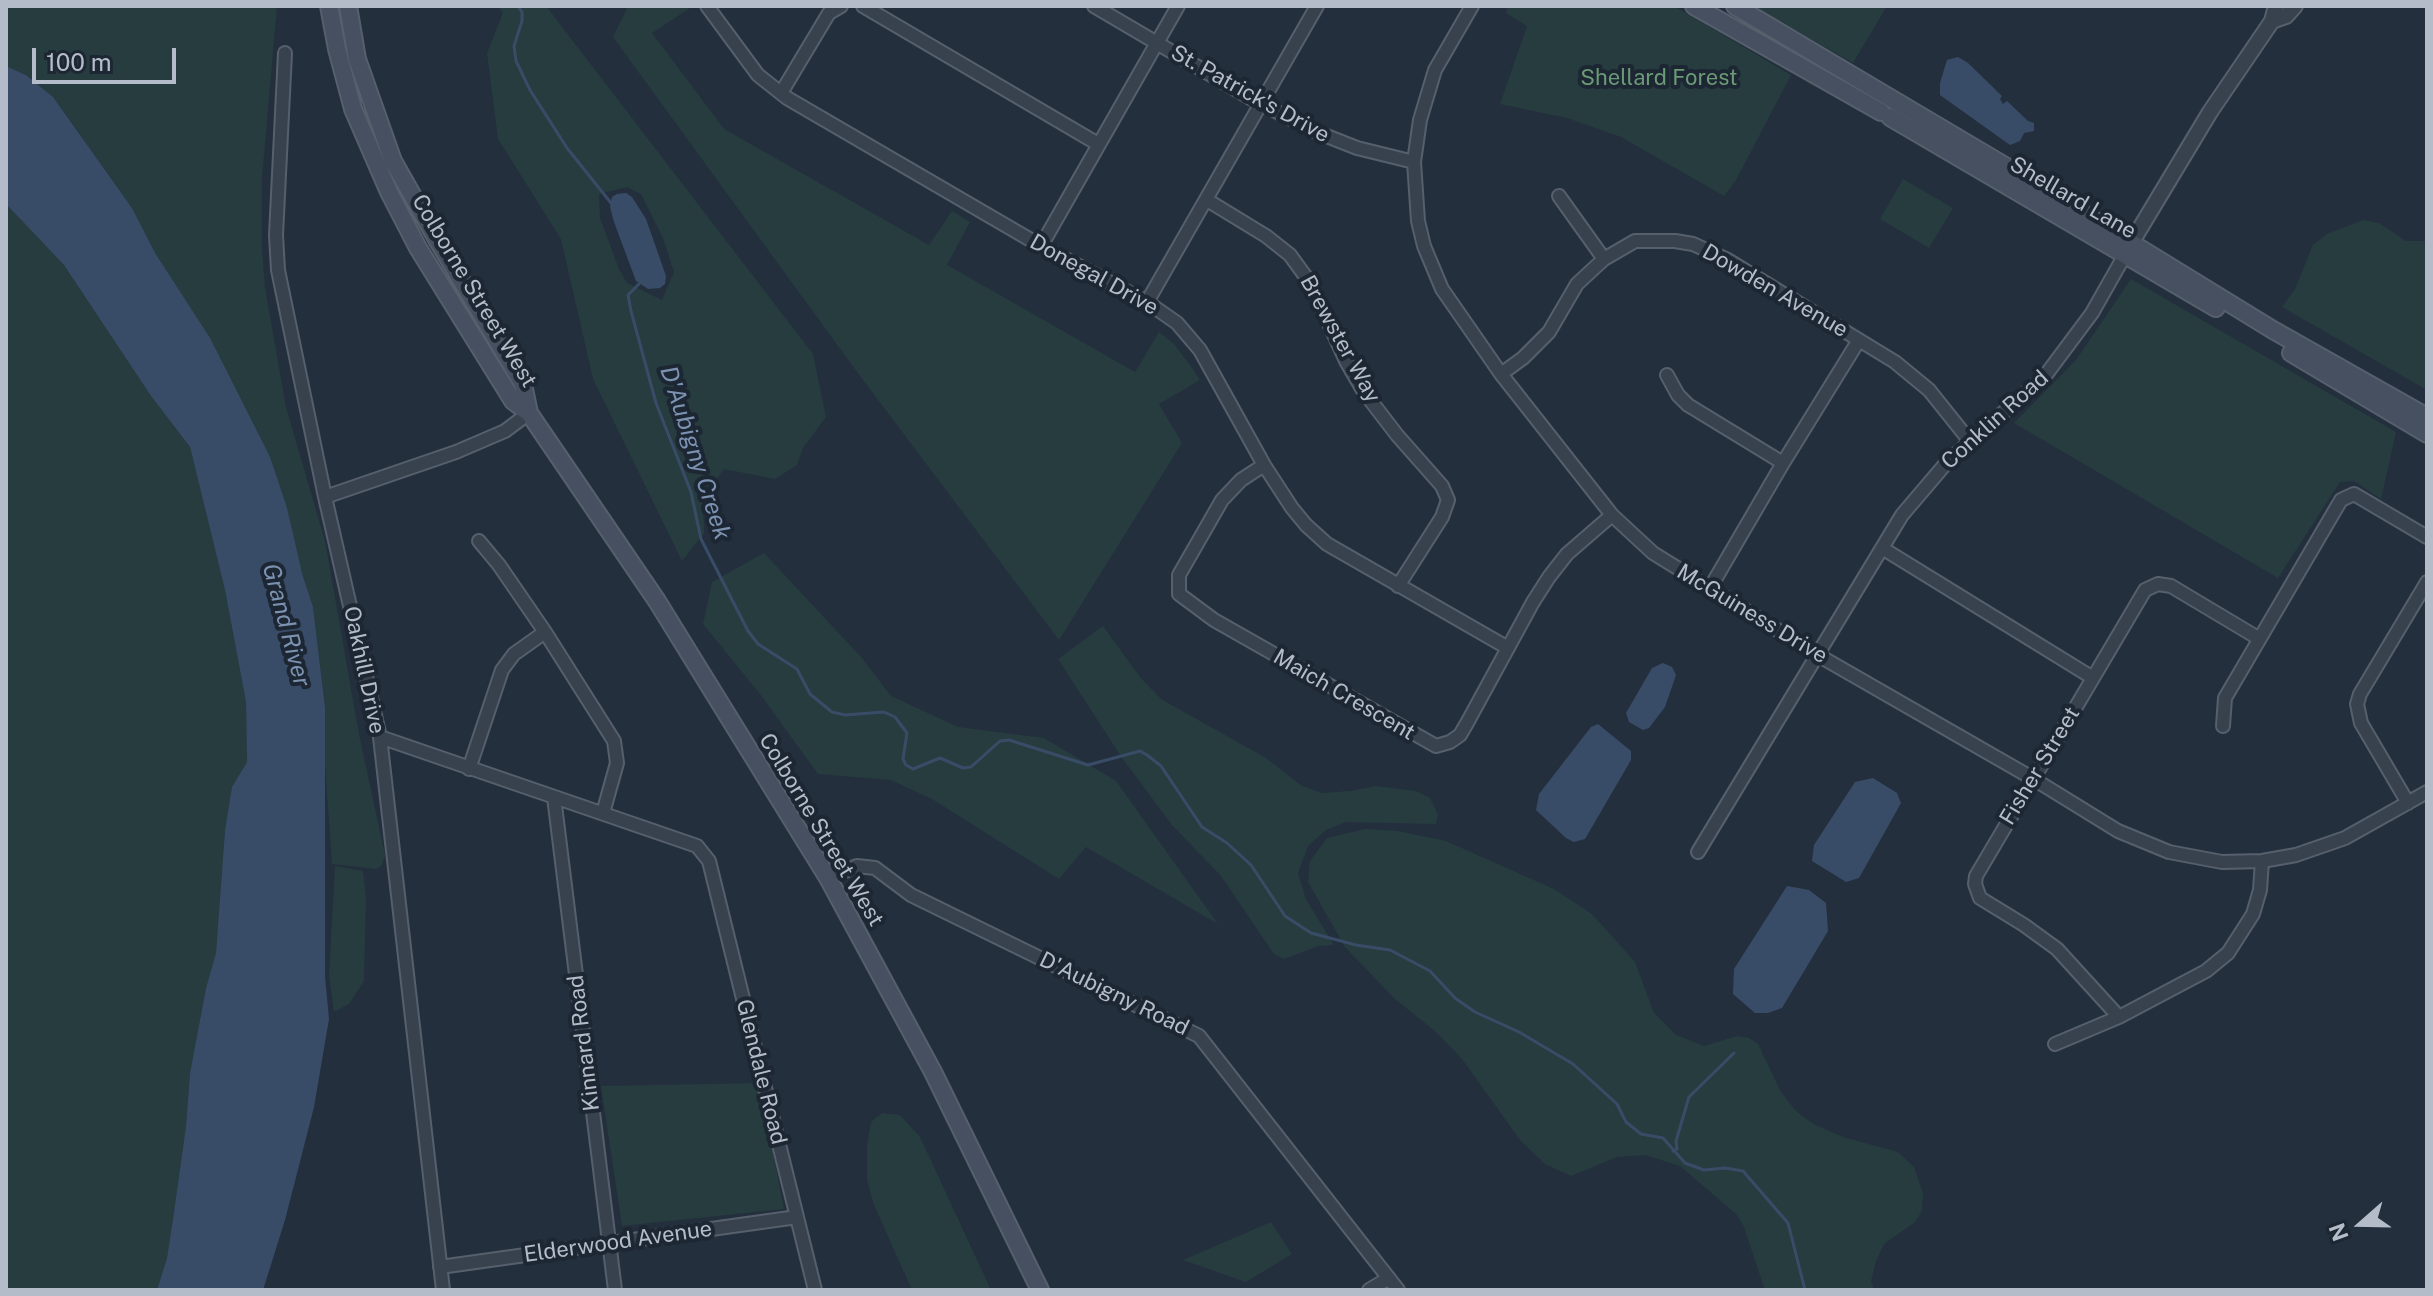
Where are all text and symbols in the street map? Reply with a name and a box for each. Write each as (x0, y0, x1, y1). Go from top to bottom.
scale bar (36, 32, 180, 82)
street label: St. Patrick's Drive (1166, 39, 1334, 149)
text: 100 m (46, 48, 112, 76)
park label: Shellard Forest (1580, 65, 1738, 91)
street label: Shellard Lane (2005, 151, 2141, 245)
street label: Colborne Street West (406, 190, 542, 392)
street label: Donegal Drive (1025, 229, 1163, 321)
street label: Dowden Avenue (1698, 239, 1852, 343)
street label: Brewster Way (1294, 271, 1386, 407)
water label: D'Aubigny Creek (653, 363, 737, 543)
street label: Conklin Road (1936, 365, 2054, 475)
street label: McGuiness Drive (1672, 559, 1832, 669)
water label: Grand River (256, 560, 316, 690)
street label: Oakhill Drive (338, 604, 390, 736)
street label: Maich Crescent (1269, 644, 1419, 746)
street label: Fisher Street (1994, 702, 2086, 830)
street label: Colborne Street West (753, 729, 889, 931)
street label: D'Aubigny Road (1035, 946, 1193, 1042)
street label: Kinnard Road (563, 973, 605, 1113)
street label: Glendale Road (730, 997, 792, 1147)
north arrow (2321, 1184, 2401, 1264)
street label: Elderwood Avenue (522, 1216, 714, 1268)
text: N (2323, 1220, 2354, 1245)

